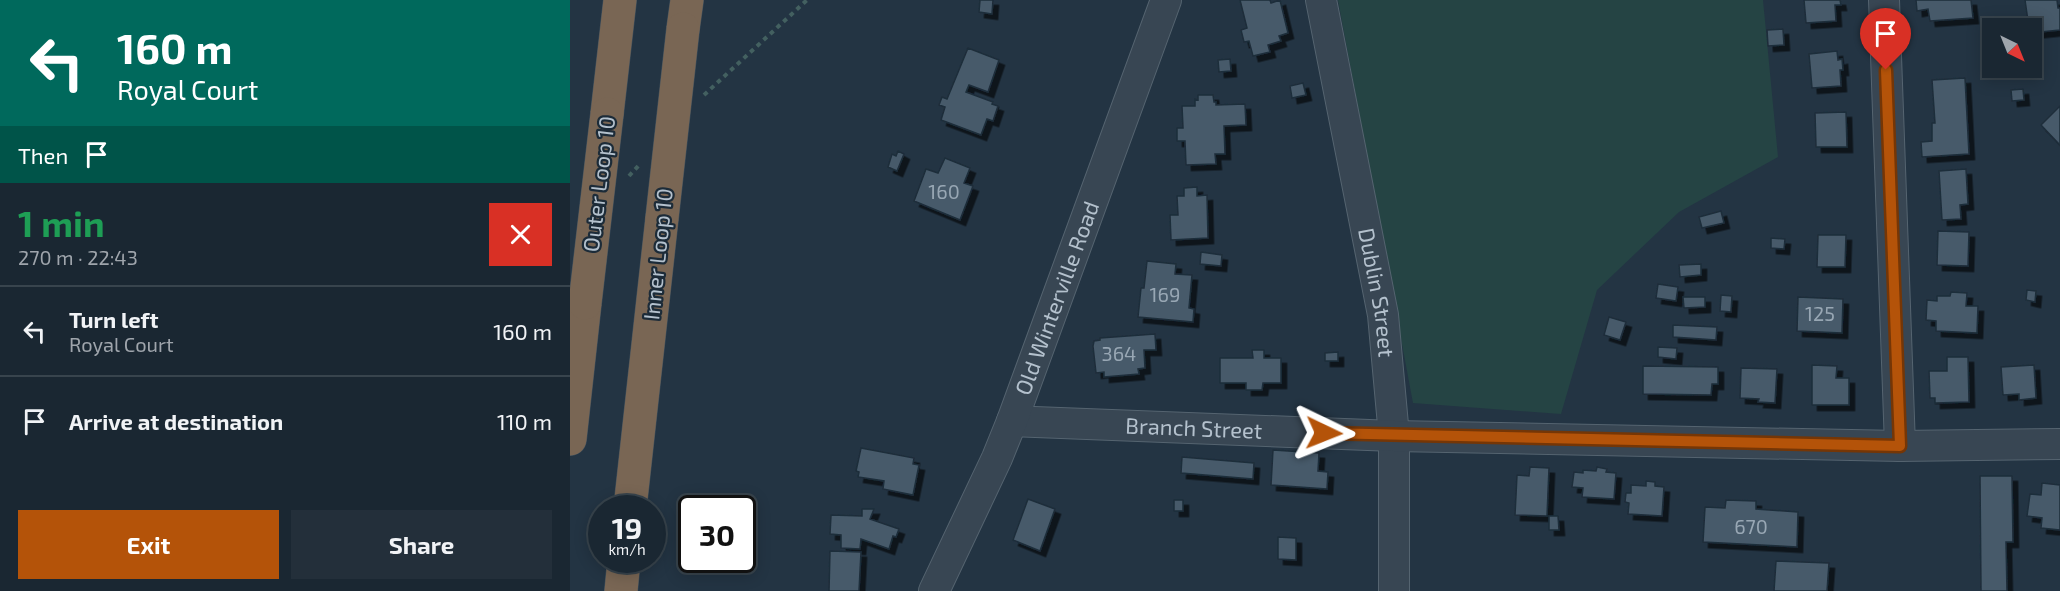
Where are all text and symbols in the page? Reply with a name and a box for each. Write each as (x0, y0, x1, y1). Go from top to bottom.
pin (1860, 8, 1911, 70)
icon: arrive (1869, 17, 1902, 50)
north arrow (1982, 18, 2042, 78)
map controls (1982, 18, 2042, 78)
text: 160 m (117, 22, 233, 72)
icon: left (18, 24, 96, 102)
text: Royal Court (117, 73, 258, 105)
street label: Outer Loop 10 (577, 114, 619, 253)
icon: arrive (80, 138, 113, 171)
text: Then (18, 142, 68, 168)
house number: 160 (928, 179, 960, 203)
street label: Inner Loop 10 (637, 187, 677, 321)
street label: Old Winterville Road (1009, 197, 1103, 398)
text: 1 min (18, 201, 105, 244)
button: close (489, 203, 552, 266)
street label: Dublin Street (1354, 226, 1401, 358)
text: 270 m · 22:43 (18, 245, 138, 269)
house number: 169 (1150, 282, 1180, 306)
house number: 125 (1805, 301, 1835, 325)
text: Turn left (69, 306, 158, 332)
icon: left (18, 315, 51, 348)
text: 160 m (493, 318, 552, 344)
text: Royal Court (69, 332, 174, 356)
house number: 364 (1102, 341, 1136, 365)
position arrow (1292, 401, 1356, 465)
icon: arrive (18, 405, 51, 438)
text: Arrive at destination (69, 408, 283, 434)
text: 110 m (497, 408, 552, 434)
street label: Branch Street (1125, 411, 1263, 443)
speed limit sign: 30 (678, 495, 756, 573)
text: 19 (612, 509, 642, 545)
button: Exit (18, 510, 279, 579)
button: Share (291, 510, 552, 579)
house number: 670 (1734, 514, 1768, 538)
text: km/h (608, 540, 646, 558)

